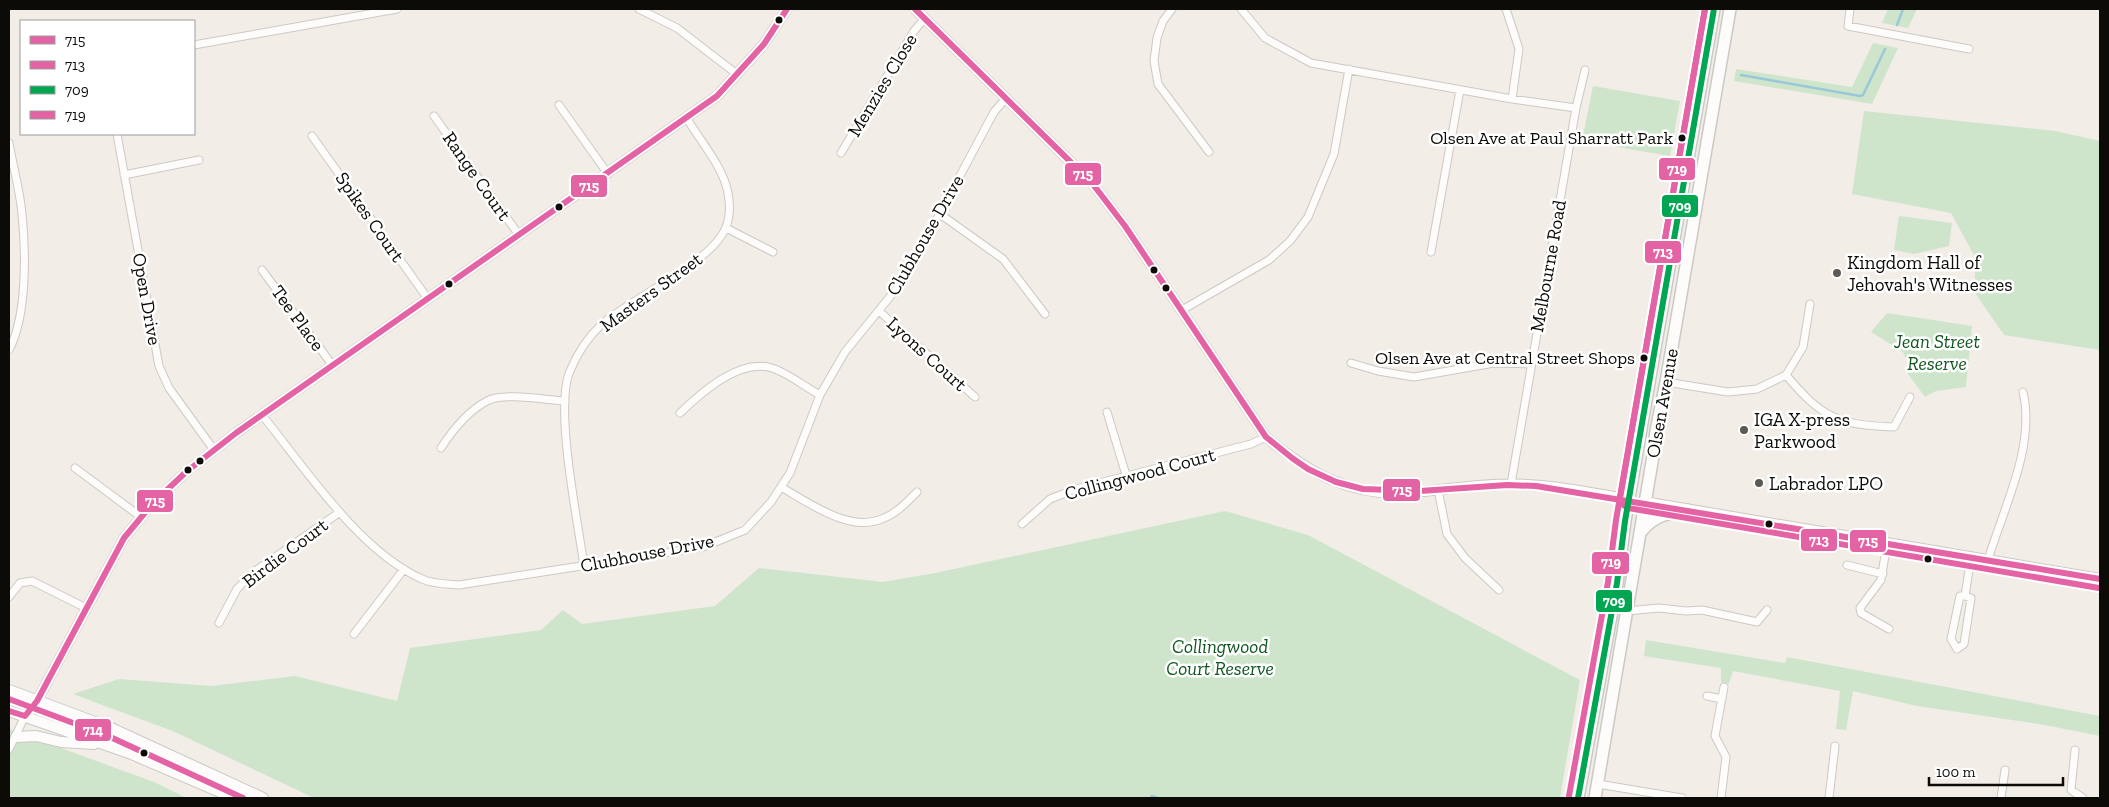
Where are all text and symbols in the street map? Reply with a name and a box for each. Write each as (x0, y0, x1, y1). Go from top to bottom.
unlabelled marker (774, 15, 784, 25)
legend (20, 20, 195, 135)
street label: Menzies Close (842, 29, 922, 141)
text: 715 (65, 31, 86, 49)
text: 713 (65, 56, 85, 74)
text: 709 (65, 81, 89, 99)
text: 719 (65, 106, 86, 124)
street label: Range Court (438, 127, 516, 225)
place label: Olsen Ave at Paul Sharratt Park (1430, 127, 1674, 149)
marker: Olsen Ave at Paul Sharratt Park (1677, 133, 1687, 143)
line badge: 719 (1658, 157, 1696, 181)
text: 719 (1667, 161, 1688, 178)
line badge: 715 (1064, 162, 1102, 186)
text: 715 (1073, 166, 1093, 183)
street label: Spikes Court (331, 168, 409, 266)
street label: Clubhouse Drive (881, 171, 969, 299)
line badge: 715 (570, 174, 608, 198)
text: 715 (579, 178, 599, 195)
line badge: 709 (1661, 194, 1699, 218)
street label: Melbourne Road (1525, 198, 1571, 334)
text: 709 (1669, 198, 1692, 215)
unlabelled marker (554, 202, 564, 212)
line badge: 713 (1644, 240, 1682, 264)
text: 713 (1653, 244, 1674, 261)
street label: Masters Street (595, 247, 707, 337)
street label: Open Drive (128, 251, 166, 347)
place label: Kingdom Hall of Jehovah's Witnesses (1847, 251, 2013, 296)
unlabelled marker (1149, 265, 1159, 275)
marker: Kingdom Hall of Jehovah's Witnesses (1831, 267, 1843, 279)
unlabelled marker (444, 279, 454, 289)
street label: Tee Place (266, 281, 330, 355)
unlabelled marker (1161, 283, 1171, 293)
street label: Lyons Court (882, 312, 972, 396)
park label: Jean Street Reserve (1893, 330, 1980, 375)
street label: Olsen Avenue (1641, 346, 1683, 460)
place label: Olsen Ave at Central Street Shops (1375, 347, 1635, 369)
marker: Olsen Ave at Central Street Shops (1639, 353, 1649, 363)
place label: IGA X-press Parkwood (1754, 408, 1850, 453)
marker: IGA X-press Parkwood (1738, 424, 1750, 436)
street label: Collingwood Court (1062, 443, 1218, 505)
unlabelled marker (195, 456, 205, 466)
unlabelled marker (183, 465, 193, 475)
place label: Labrador LPO (1769, 472, 1883, 495)
marker: Labrador LPO (1753, 477, 1765, 489)
line badge: 715 (1382, 478, 1421, 502)
text: 715 (1392, 482, 1412, 499)
line badge: 715 (136, 489, 174, 513)
text: 715 (145, 493, 165, 510)
street label: Birdie Court (238, 513, 332, 593)
unlabelled marker (1764, 519, 1774, 529)
line badge: 713 (1800, 528, 1838, 552)
street label: Clubhouse Drive (578, 529, 716, 577)
line badge: 715 (1849, 529, 1887, 553)
text: 713 (1809, 532, 1830, 549)
text: 715 (1858, 533, 1878, 550)
line badge: 719 (1591, 551, 1630, 575)
text: 719 (1601, 554, 1622, 571)
unlabelled marker (1923, 554, 1933, 564)
line badge: 709 (1595, 589, 1633, 613)
text: 709 (1603, 593, 1626, 610)
park label: Collingwood Court Reserve (1166, 635, 1274, 680)
line badge: 714 (74, 718, 112, 742)
text: 714 (83, 722, 103, 739)
unlabelled marker (139, 748, 149, 758)
scale bar (1929, 754, 2063, 786)
text: 100 m (1936, 763, 1975, 781)

